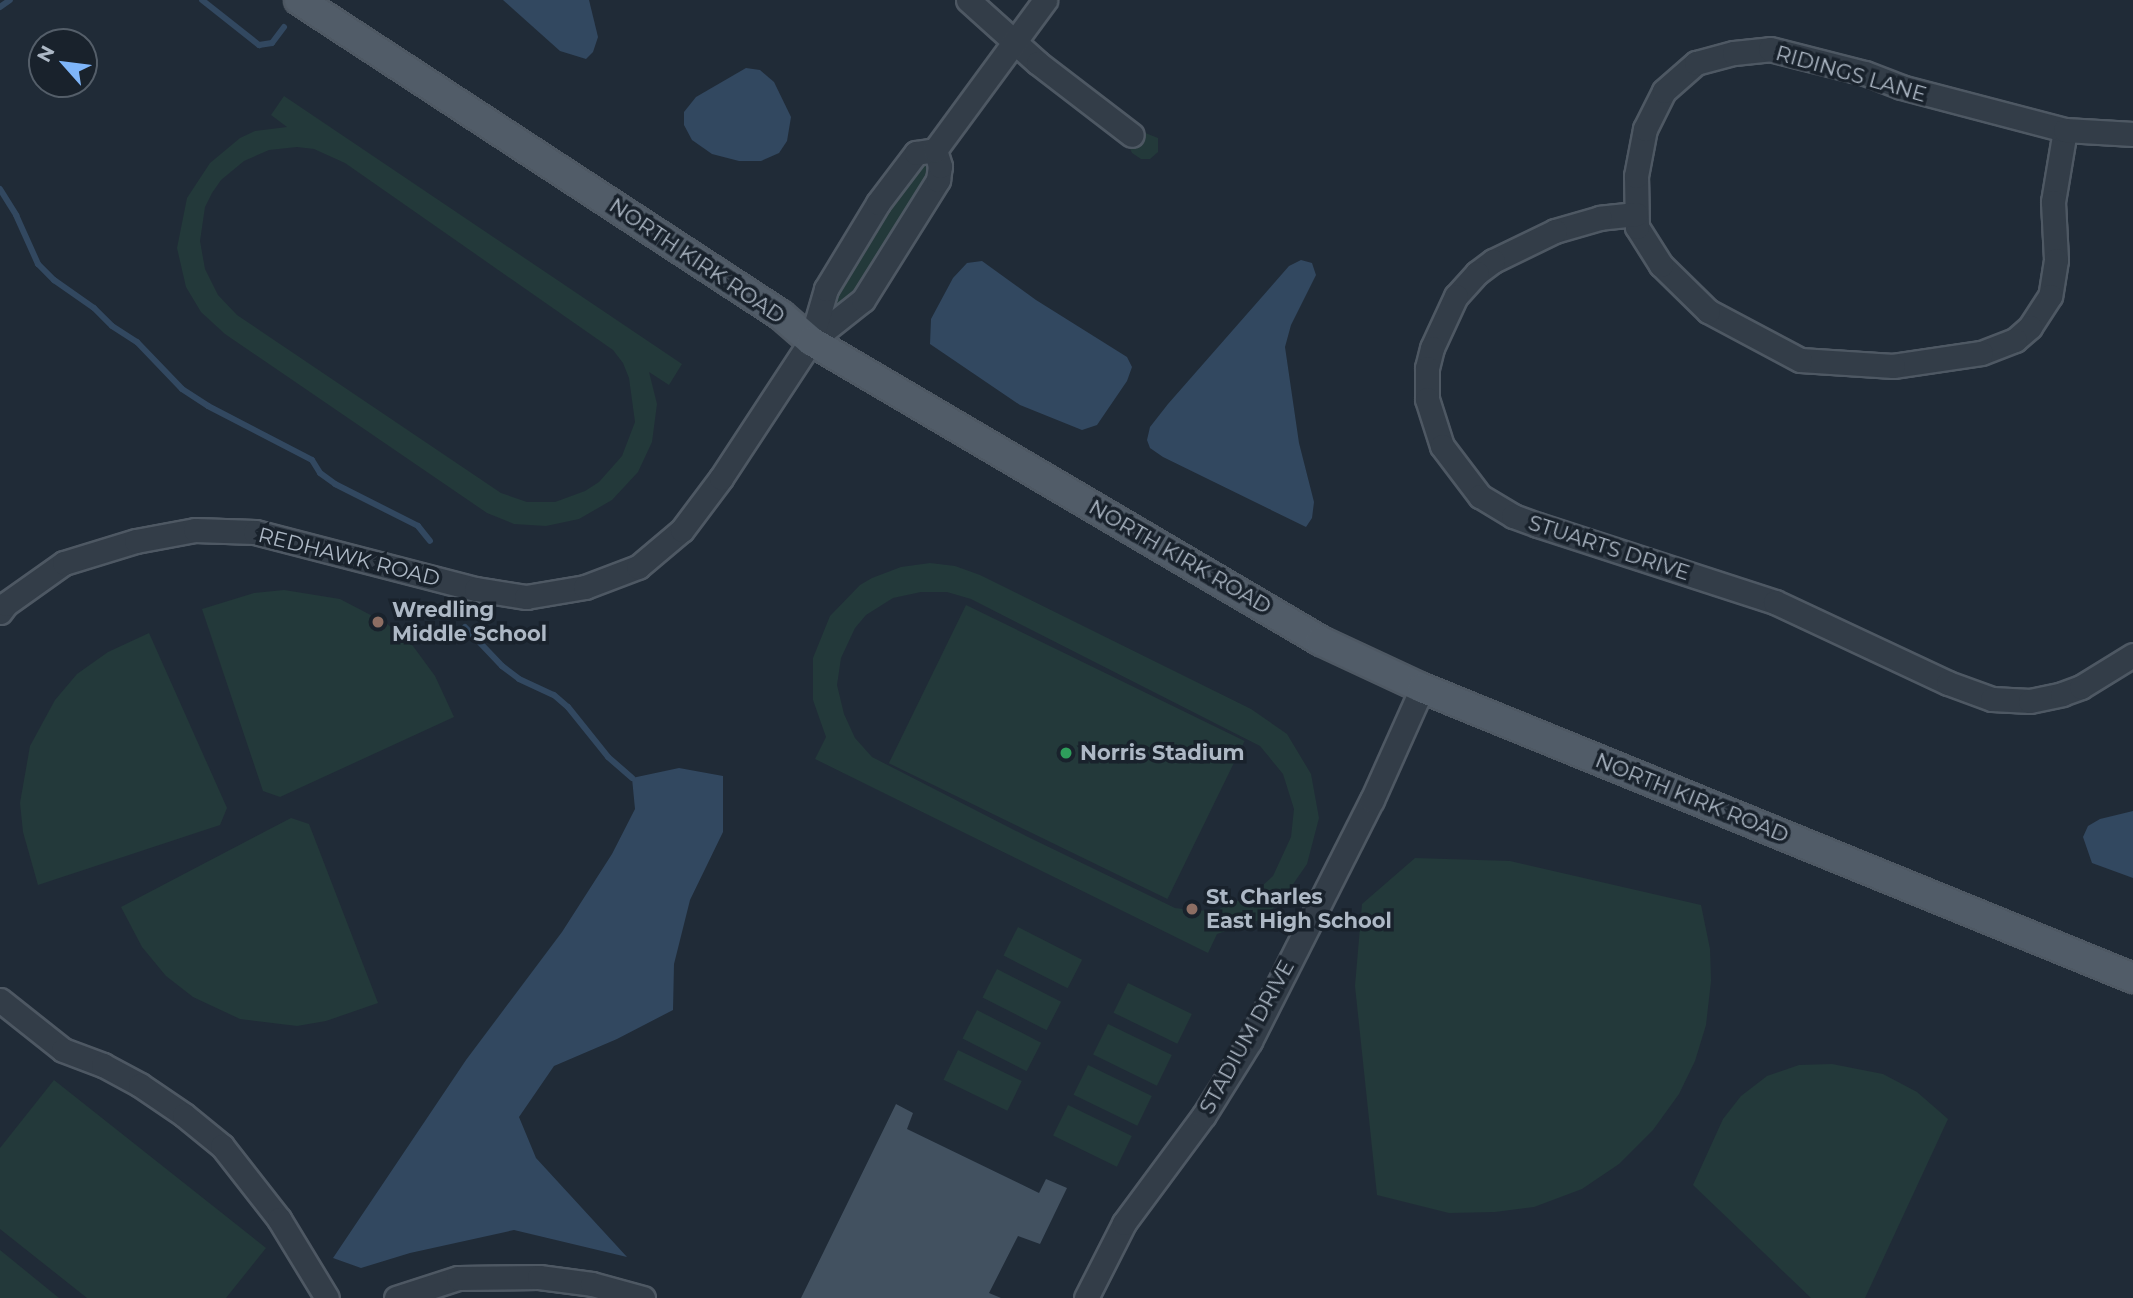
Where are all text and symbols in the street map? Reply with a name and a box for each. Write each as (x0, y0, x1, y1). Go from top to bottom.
north arrow (28, 28, 98, 98)
street label: RIDINGS LANE (1773, 40, 1929, 108)
text: N (32, 42, 60, 66)
street label: NORTH KIRK ROAD (604, 193, 790, 329)
street label: NORTH KIRK ROAD (1084, 495, 1276, 619)
street label: STUARTS DRIVE (1525, 510, 1693, 586)
street label: REDHAWK ROAD (256, 522, 442, 592)
place label: Wredling Middle School (392, 597, 547, 647)
marker: Wredling Middle School (370, 614, 386, 630)
place label: Norris Stadium (1080, 740, 1245, 766)
marker: Norris Stadium (1058, 745, 1074, 761)
street label: NORTH KIRK ROAD (1592, 748, 1792, 848)
place label: St. Charles East High School (1206, 884, 1392, 934)
marker: St. Charles East High School (1184, 901, 1200, 917)
street label: STADIUM DRIVE (1194, 956, 1300, 1118)

